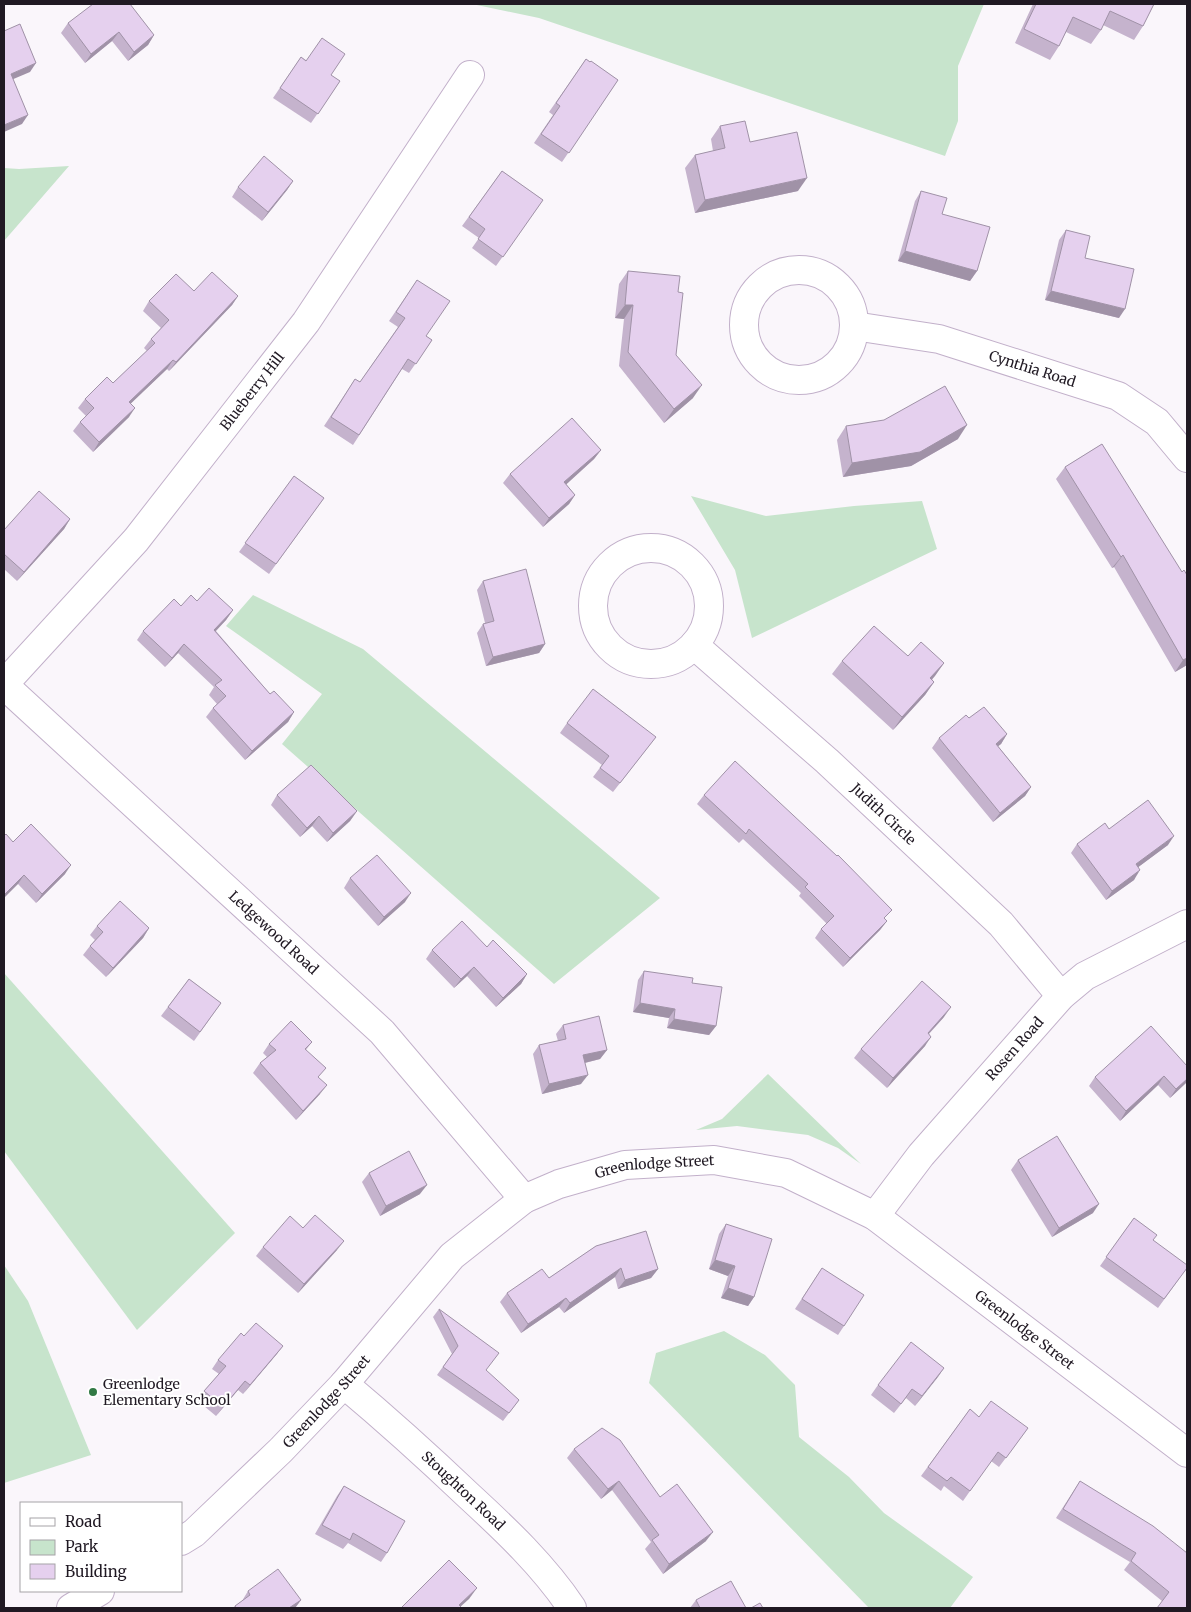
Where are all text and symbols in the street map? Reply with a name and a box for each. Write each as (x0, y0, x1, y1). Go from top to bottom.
street label: Cynthia Road (987, 346, 1079, 391)
street label: Blueberry Hill (216, 348, 289, 434)
street label: Judith Circle (847, 779, 920, 849)
street label: Ledgewood Road (225, 887, 323, 978)
street label: Rosen Road (982, 1013, 1048, 1084)
street label: Greenlodge Street (593, 1151, 715, 1182)
street label: Greenlodge Street (971, 1286, 1079, 1374)
street label: Greenlodge Street (279, 1351, 374, 1452)
place label: Greenlodge Elementary School (103, 1375, 231, 1409)
marker: Greenlodge Elementary School (87, 1386, 99, 1398)
street label: Stoughton Road (418, 1447, 509, 1534)
legend (20, 1502, 182, 1592)
text: Road (65, 1512, 101, 1531)
text: Park (65, 1537, 99, 1556)
text: Building (65, 1562, 127, 1581)

